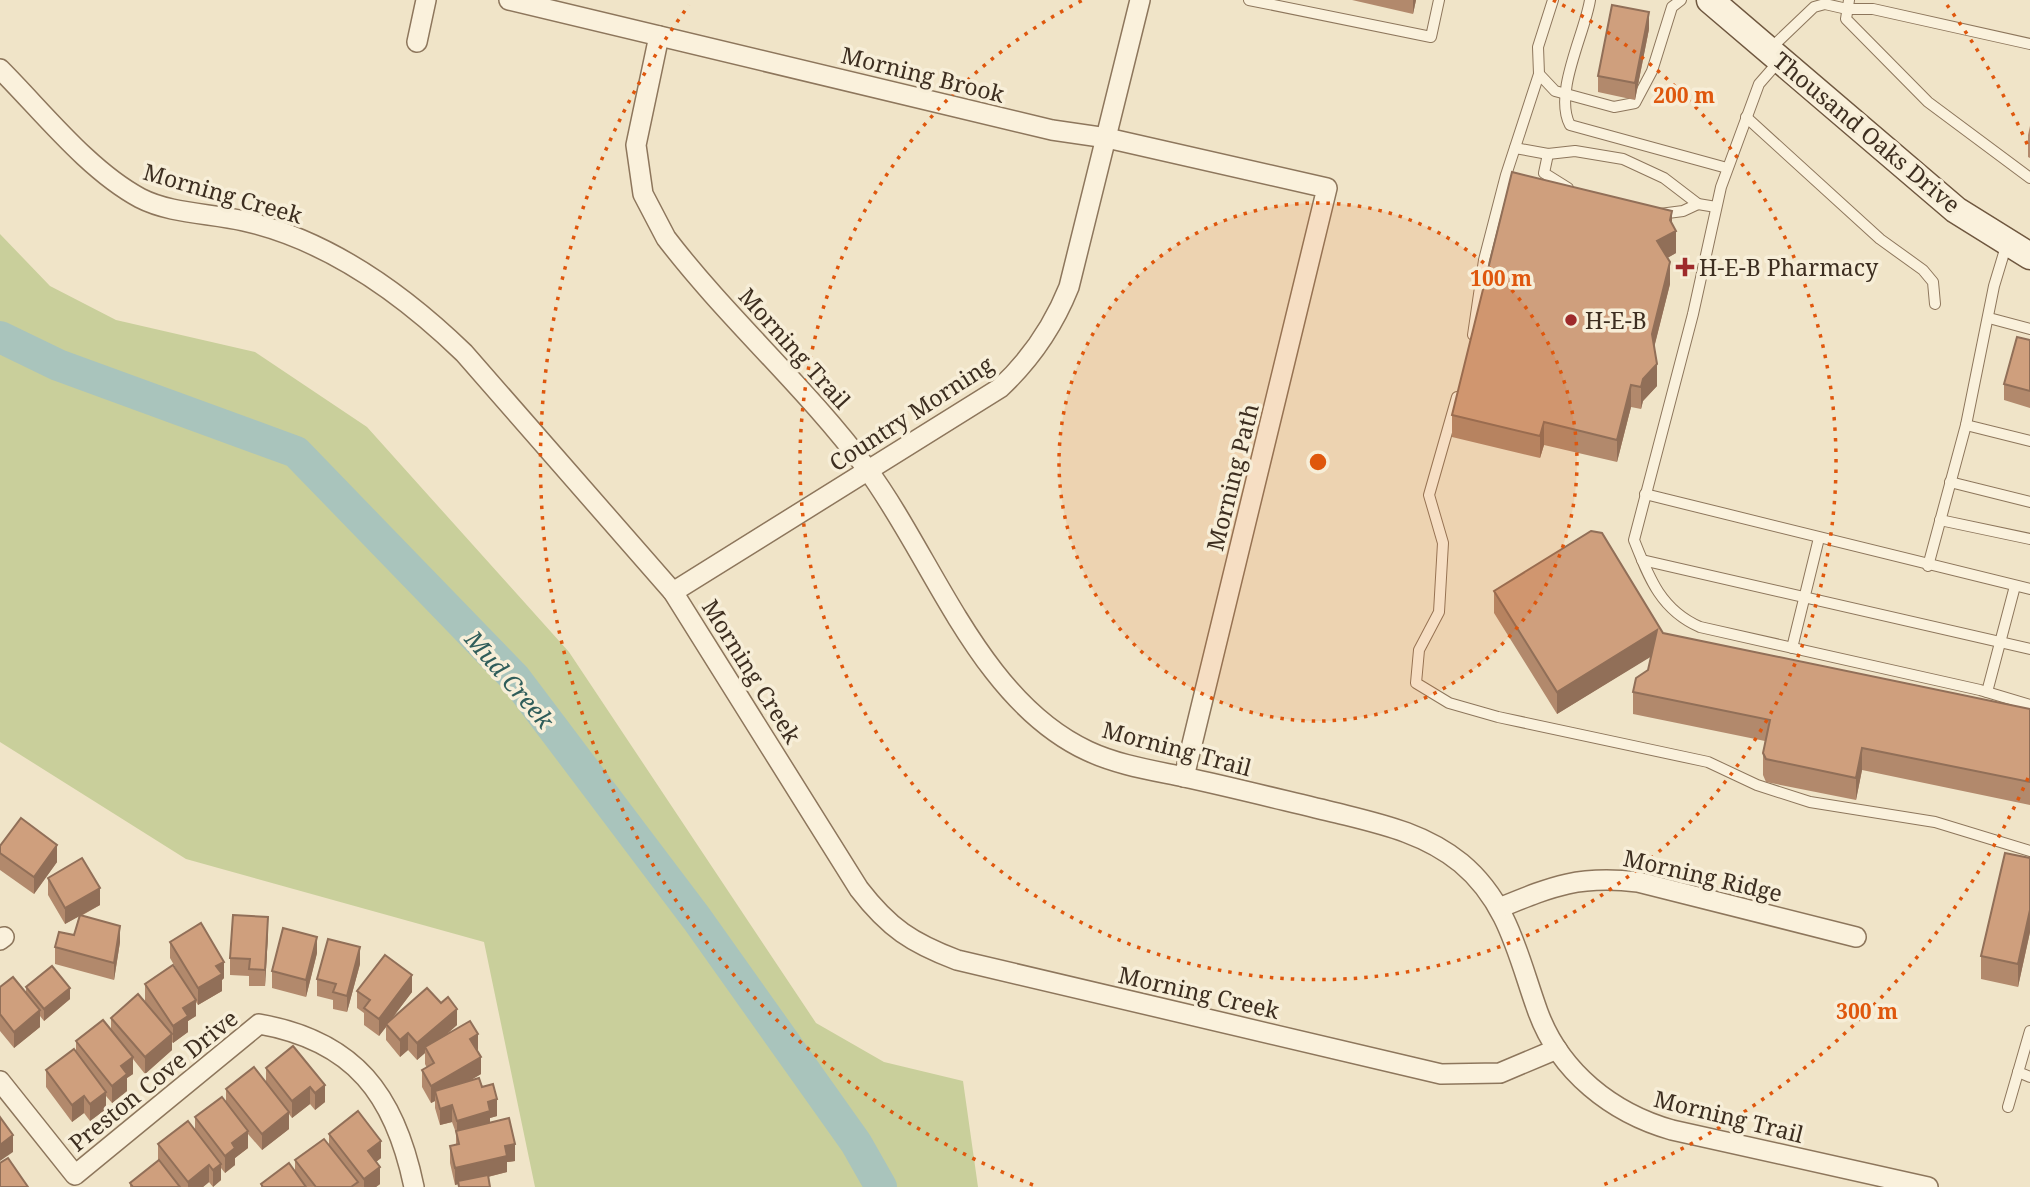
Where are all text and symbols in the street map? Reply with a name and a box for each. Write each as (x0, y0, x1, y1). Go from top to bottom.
street label: Morning Brook (838, 38, 1008, 110)
street label: Thousand Oaks Drive (1767, 44, 1967, 220)
text: 200 m (1653, 81, 1715, 109)
street label: Morning Creek (140, 155, 307, 231)
place label: H-E-B Pharmacy (1699, 251, 1878, 283)
marker: H-E-B Pharmacy (1677, 259, 1693, 275)
text: 100 m (1470, 264, 1532, 292)
street label: Morning Trail (732, 280, 858, 416)
place label: H-E-B (1585, 304, 1647, 336)
marker: H-E-B (1563, 312, 1579, 328)
street label: Country Morning (823, 348, 1000, 478)
street label: Morning Path (1198, 400, 1266, 554)
centre of rings (1306, 450, 1330, 474)
street label: Morning Creek (695, 593, 809, 750)
water label: Mud Creek (457, 622, 563, 736)
street label: Morning Trail (1099, 713, 1255, 783)
street label: Morning Ridge (1620, 841, 1786, 909)
street label: Morning Creek (1115, 958, 1283, 1026)
text: 300 m (1836, 997, 1898, 1025)
street label: Preston Cove Drive (62, 1002, 244, 1158)
street label: Morning Trail (1651, 1082, 1807, 1150)

